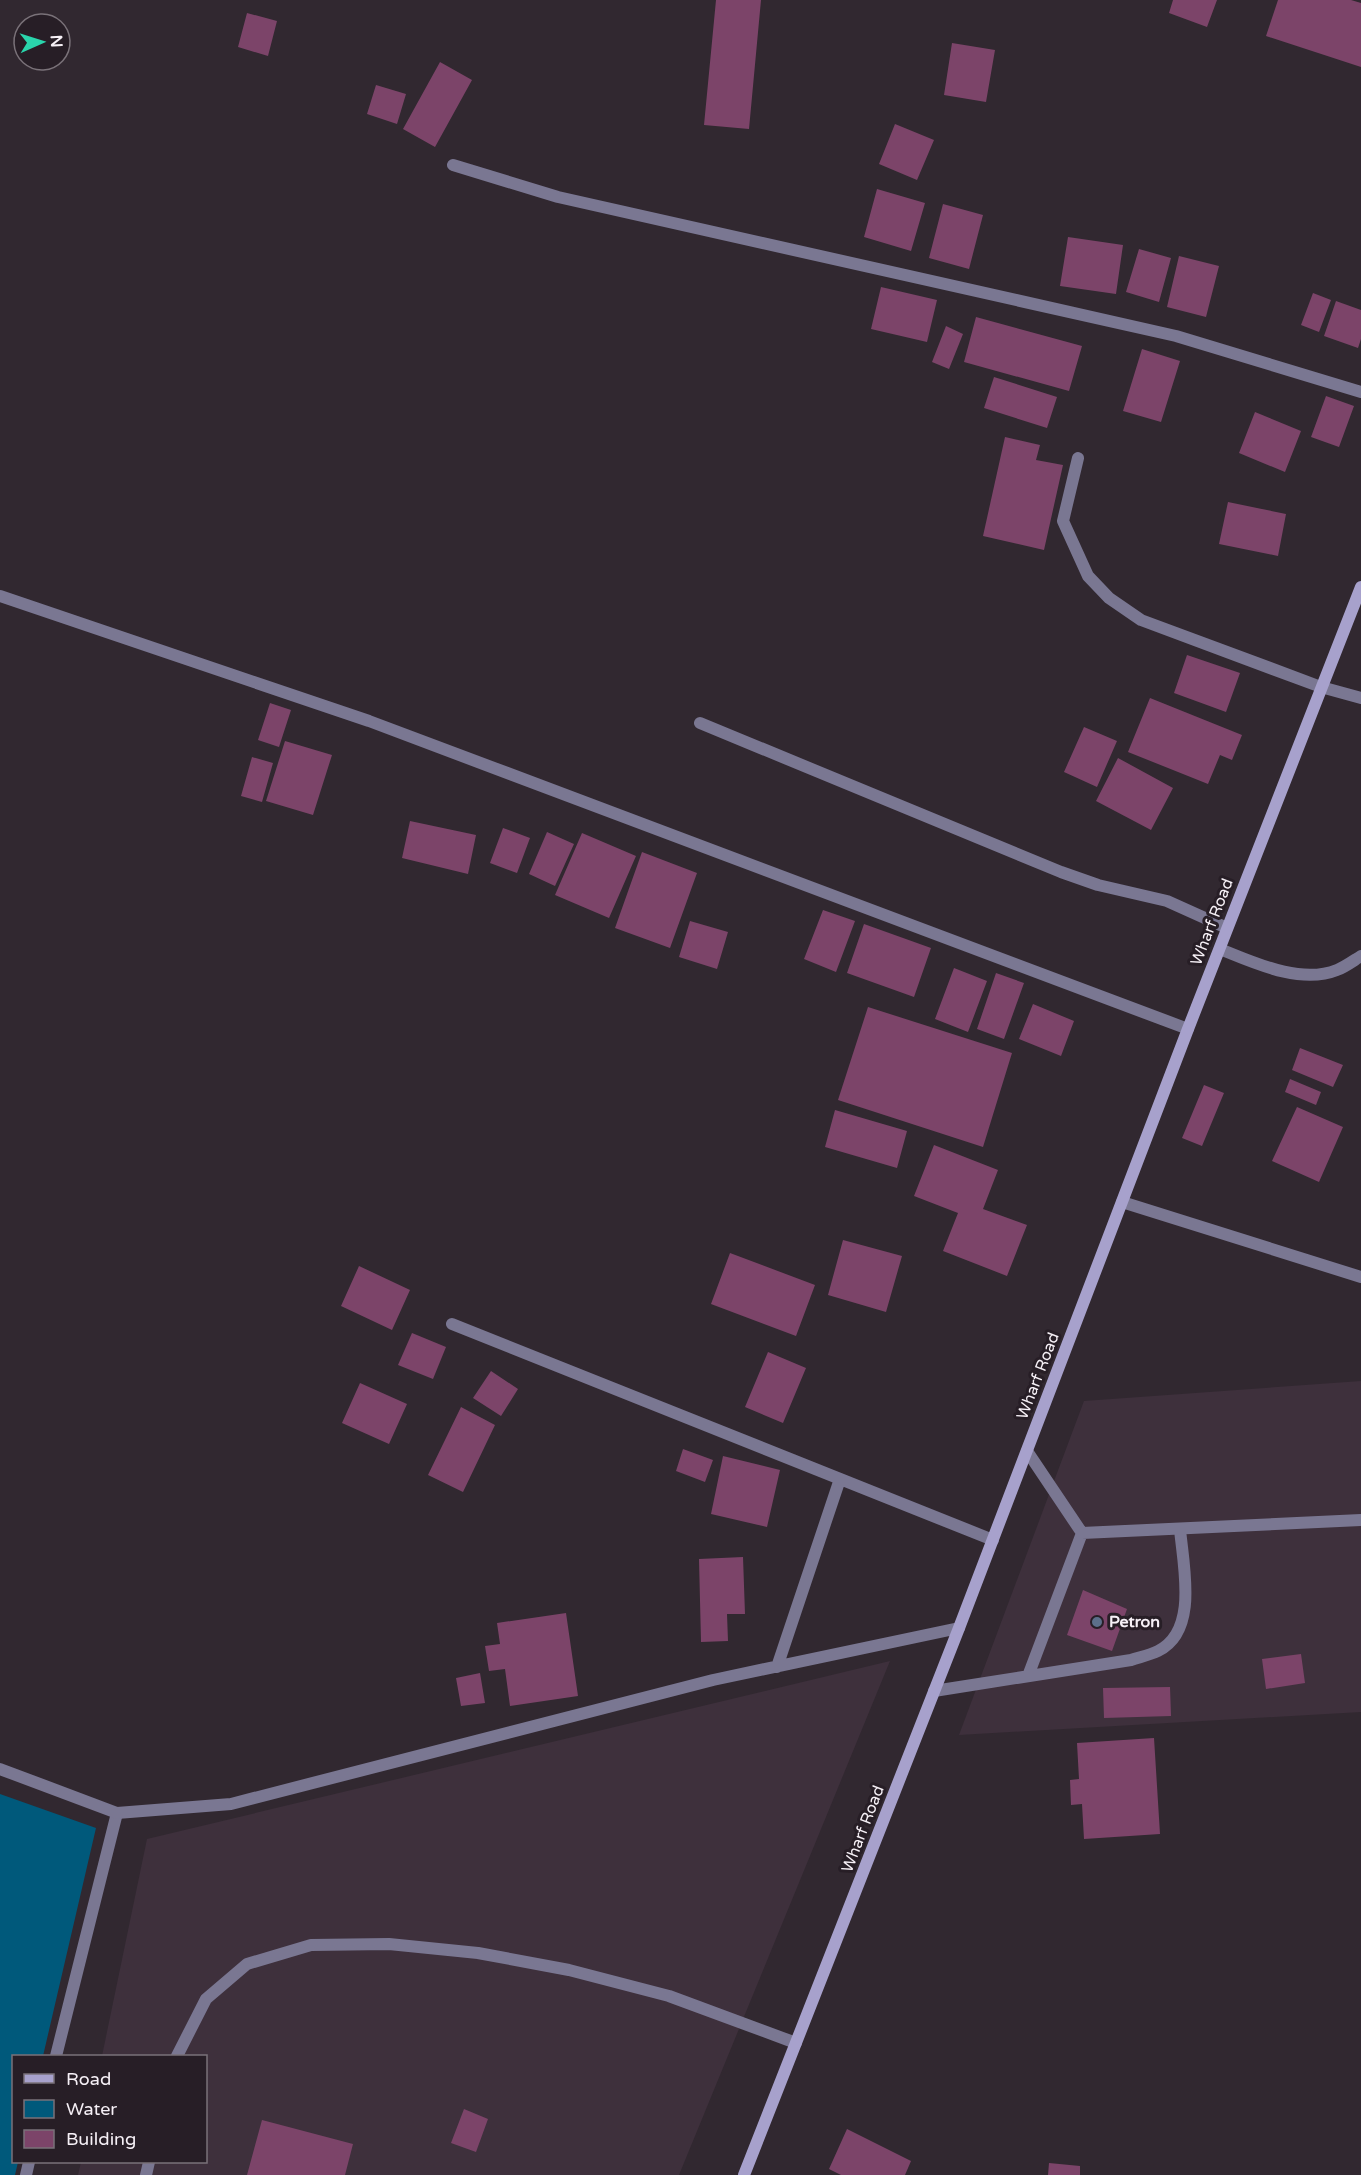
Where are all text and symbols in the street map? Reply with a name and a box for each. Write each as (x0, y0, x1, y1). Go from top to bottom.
north arrow (12, 12, 72, 72)
text: N (46, 34, 66, 48)
street label: Wharf Road (1186, 876, 1238, 968)
street label: Wharf Road (1012, 1330, 1064, 1422)
place label: Petron (1109, 1612, 1160, 1632)
marker: Petron (1090, 1615, 1104, 1629)
street label: Wharf Road (837, 1783, 889, 1875)
legend (12, 2055, 207, 2163)
text: Road (66, 2068, 111, 2090)
text: Water (66, 2098, 117, 2120)
text: Building (66, 2128, 136, 2150)

